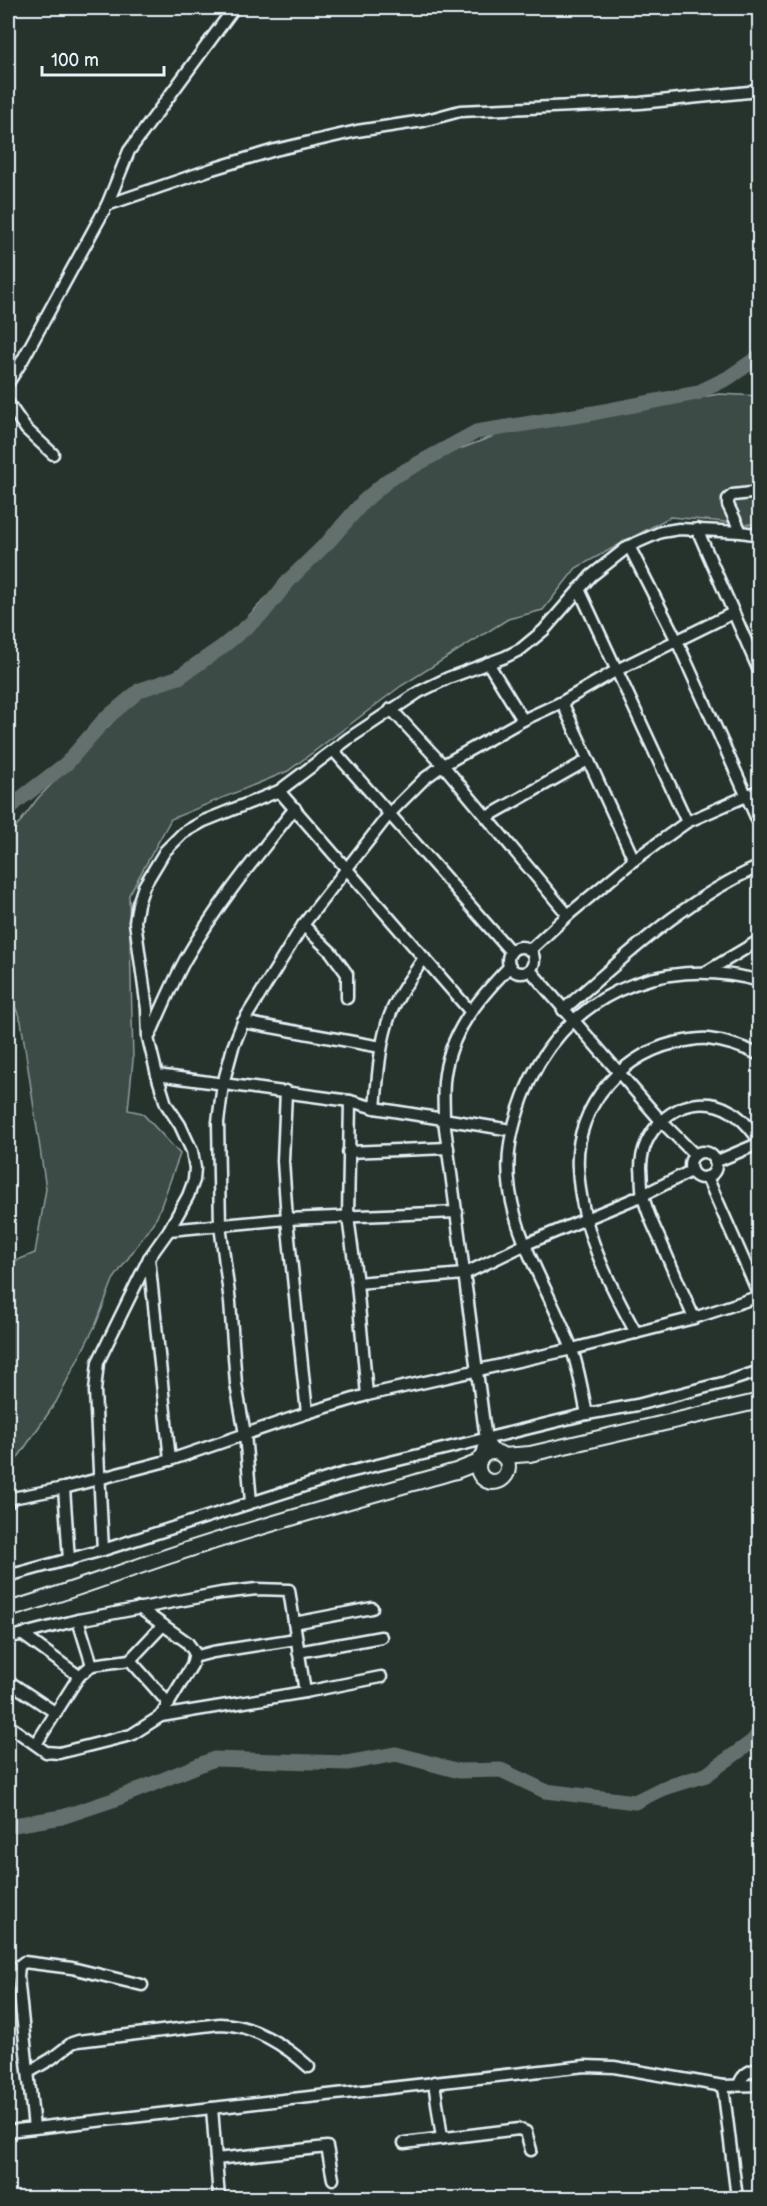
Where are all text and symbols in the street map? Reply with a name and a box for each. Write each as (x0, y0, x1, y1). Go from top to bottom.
scale bar (42, 39, 164, 77)
text: 100 m (51, 50, 99, 71)

